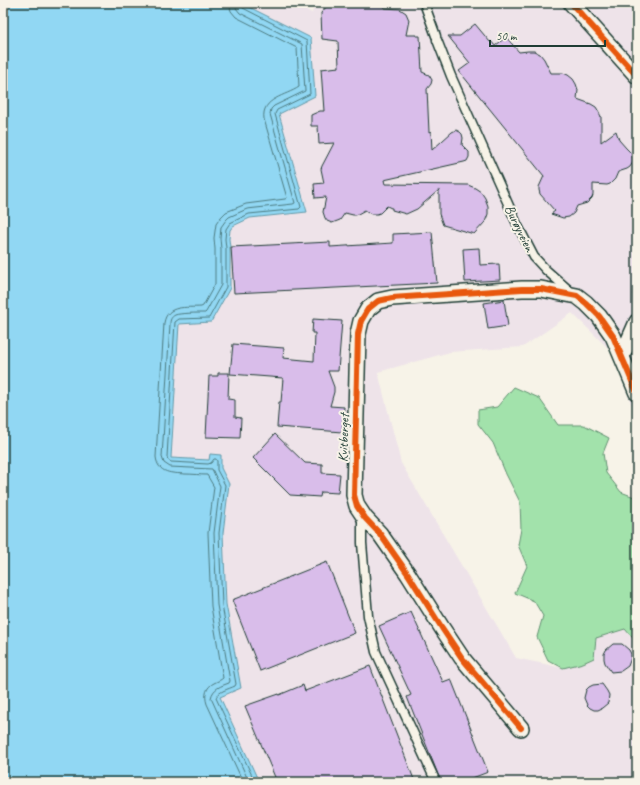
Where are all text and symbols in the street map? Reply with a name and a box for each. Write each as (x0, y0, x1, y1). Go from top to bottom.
scale bar (490, 22, 605, 48)
text: 50 m (496, 28, 518, 44)
street label: Burøyveien (501, 202, 538, 255)
street label: Kvitberget (334, 411, 353, 463)

